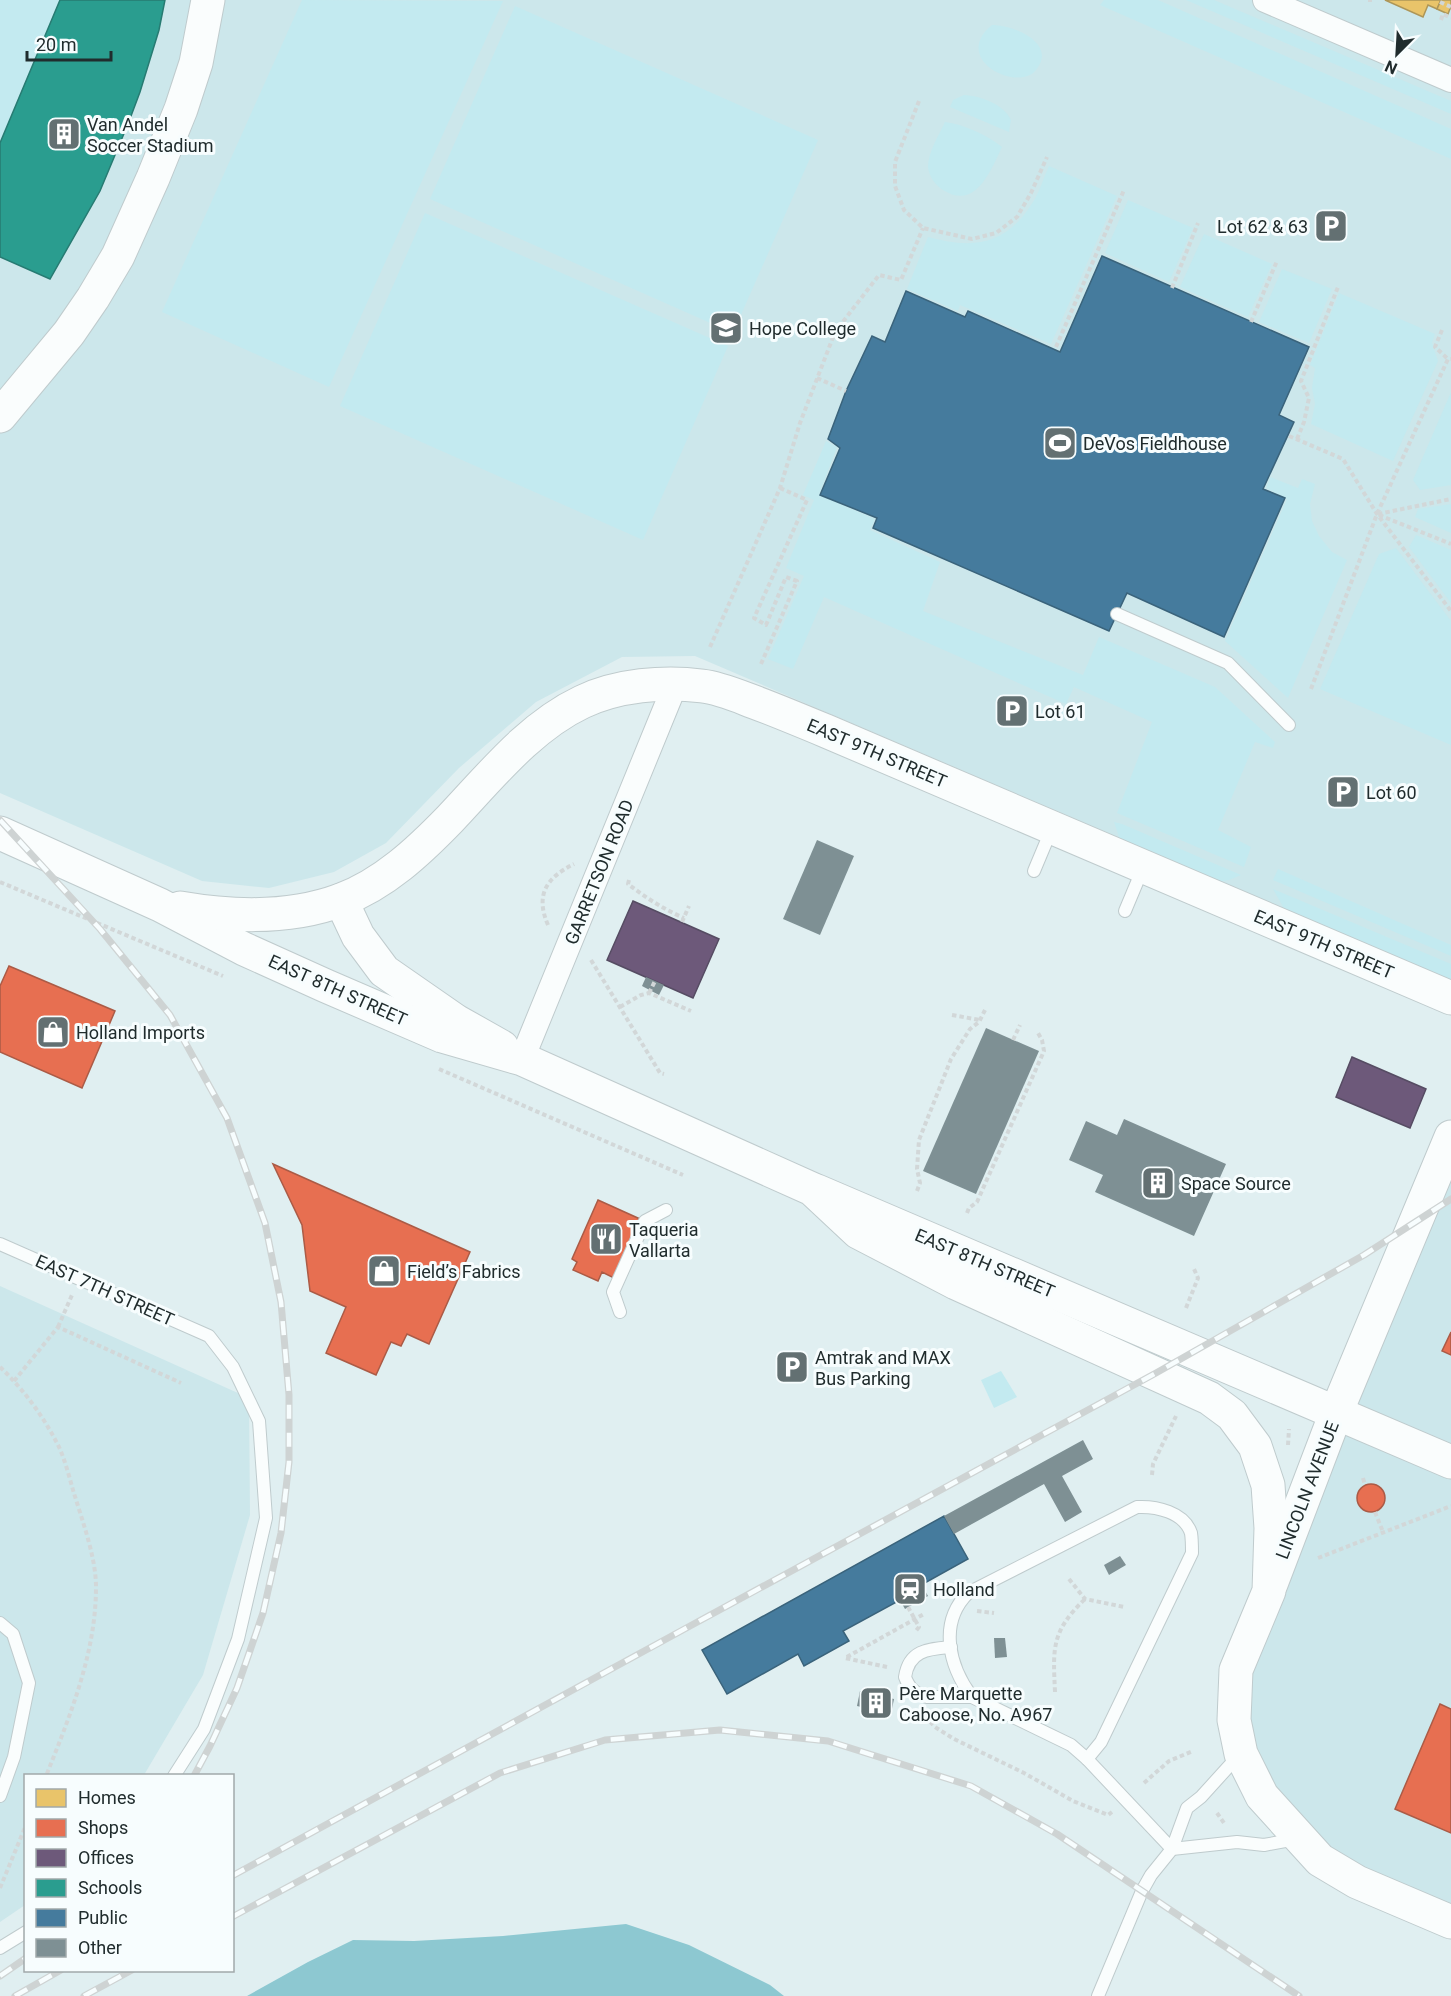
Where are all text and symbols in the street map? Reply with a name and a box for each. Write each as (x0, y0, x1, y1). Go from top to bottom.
scale bar (27, 24, 111, 62)
north arrow (1367, 24, 1427, 84)
text: 20 m (36, 34, 76, 55)
text: N (1382, 56, 1400, 78)
place label: Van Andel Soccer Stadium (87, 114, 214, 156)
building icon: Van Andel Soccer Stadium (46, 116, 82, 152)
parking icon: Lot 62 & 63 (1313, 208, 1349, 244)
place label: Lot 62 & 63 (1217, 216, 1308, 237)
school or university icon: Hope College (708, 310, 744, 346)
place label: Hope College (749, 318, 856, 339)
sports icon: DeVos Fieldhouse (1042, 425, 1078, 461)
place label: DeVos Fieldhouse (1083, 433, 1227, 454)
parking icon: Lot 61 (994, 693, 1030, 729)
place label: Lot 61 (1035, 701, 1086, 722)
street label: EAST 9TH STREET (804, 714, 950, 792)
parking icon: Lot 60 (1325, 774, 1361, 810)
place label: Lot 60 (1366, 782, 1417, 803)
street label: GARRETSON ROAD (560, 796, 638, 948)
street label: EAST 9TH STREET (1251, 905, 1397, 983)
street label: EAST 8TH STREET (265, 950, 411, 1030)
shop icon: Holland Imports (35, 1014, 71, 1050)
place label: Holland Imports (76, 1022, 205, 1043)
building icon: Space Source (1140, 1165, 1176, 1201)
place label: Space Source (1181, 1173, 1291, 1194)
place label: Taqueria Vallarta (629, 1219, 699, 1261)
restaurant icon: Taqueria Vallarta (588, 1221, 624, 1257)
street label: EAST 8TH STREET (912, 1224, 1058, 1302)
street label: EAST 7TH STREET (32, 1250, 178, 1330)
shop icon: Field’s Fabrics (366, 1253, 402, 1289)
place label: Field’s Fabrics (407, 1261, 521, 1282)
place label: Amtrak and MAX Bus Parking (815, 1347, 951, 1389)
parking icon: Amtrak and MAX Bus Parking (774, 1349, 810, 1385)
street label: LINCOLN AVENUE (1271, 1418, 1343, 1562)
station icon: Holland (892, 1571, 928, 1607)
place label: Holland (933, 1579, 995, 1600)
place label: Père Marquette Caboose, No. A967 (899, 1683, 1052, 1725)
building icon: Père Marquette Caboose, No. A967 (858, 1685, 894, 1721)
legend (24, 1774, 234, 1972)
text: Homes (78, 1787, 136, 1808)
text: Shops (78, 1817, 128, 1838)
text: Offices (78, 1847, 134, 1868)
text: Schools (78, 1877, 142, 1898)
text: Public (78, 1907, 128, 1928)
text: Other (78, 1937, 122, 1958)

